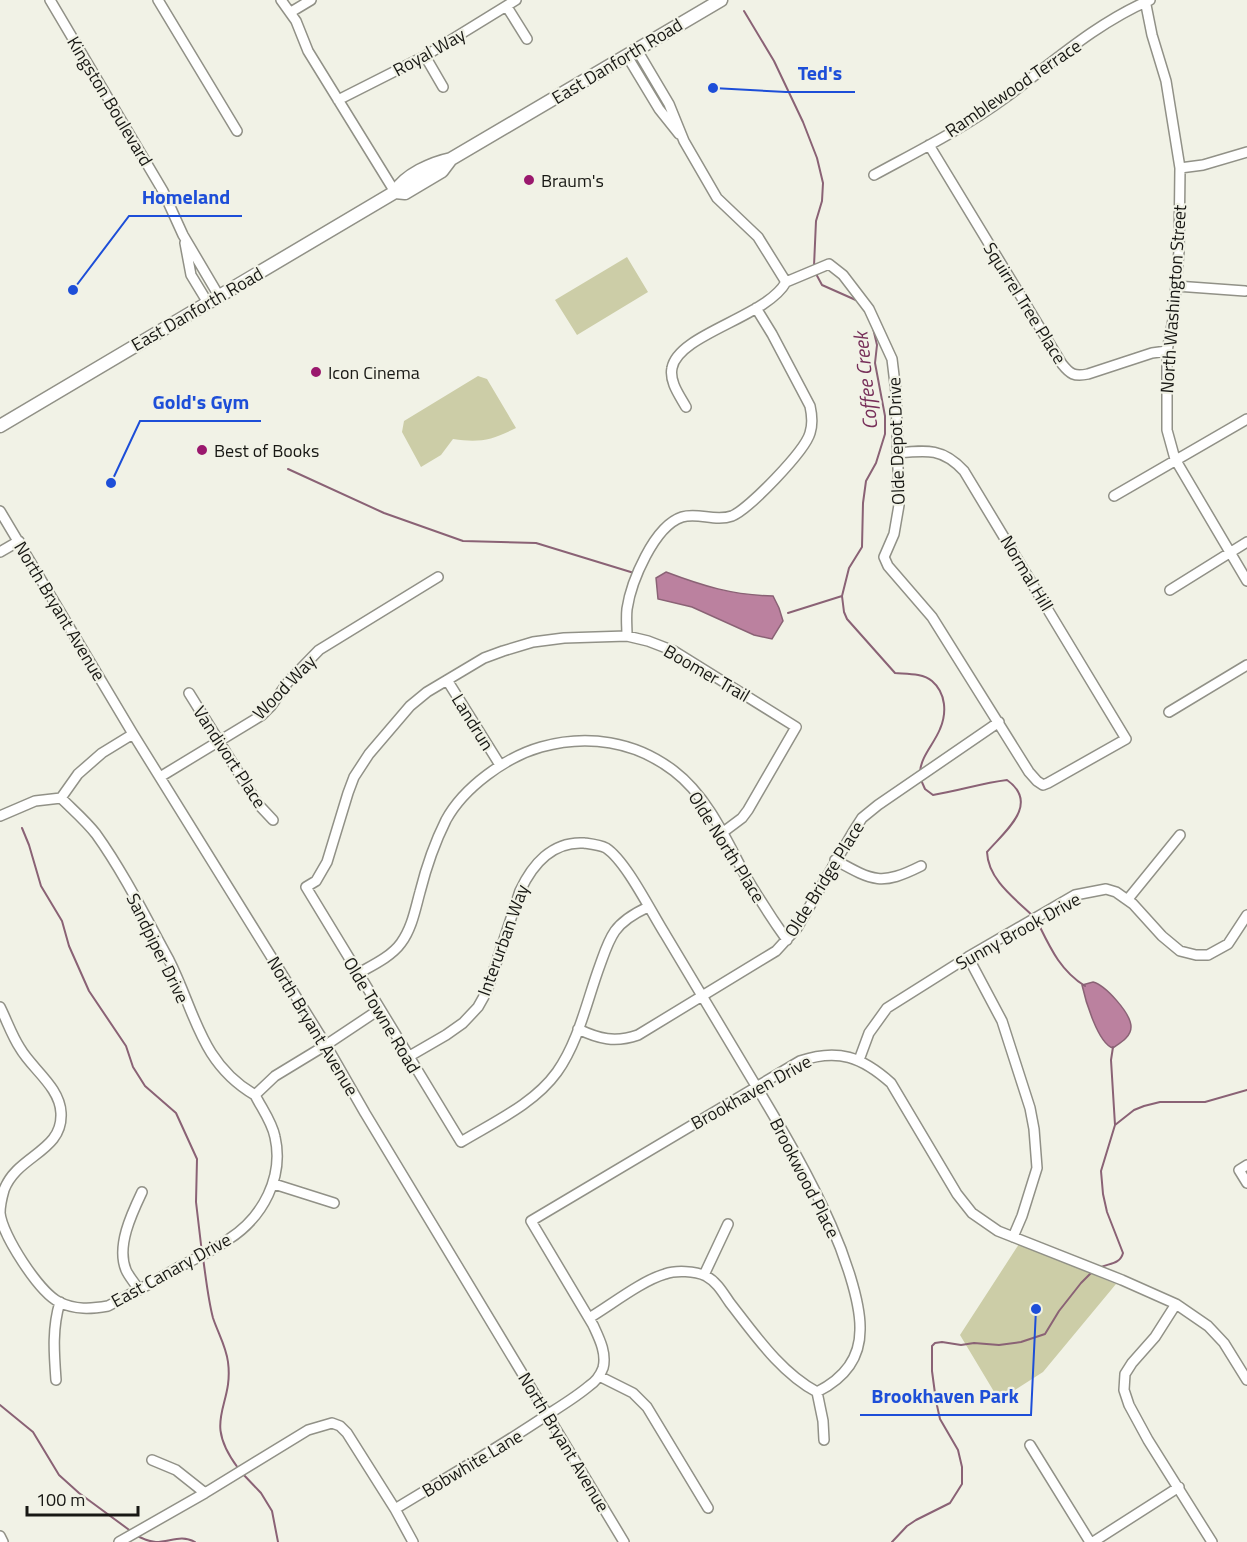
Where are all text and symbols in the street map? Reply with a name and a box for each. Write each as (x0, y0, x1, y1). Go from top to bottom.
street label: East Danforth Road (546, 11, 688, 111)
street label: Royal Way (388, 21, 470, 83)
street label: Kingston Boulevard (61, 31, 159, 171)
street label: Ramblewood Terrace (939, 32, 1087, 144)
callout: Ted's (786, 54, 855, 92)
text: Ted's (798, 57, 842, 88)
place label: Braum's (541, 167, 604, 194)
marker: Braum's (522, 173, 536, 187)
callout: Homeland (129, 178, 242, 216)
text: Homeland (142, 181, 230, 212)
street label: North Washington Street (1153, 203, 1193, 394)
street label: Squirrel Tree Place (977, 237, 1073, 369)
street label: East Danforth Road (126, 260, 268, 358)
water label: Coffee Creek (844, 328, 886, 431)
place label: Icon Cinema (328, 359, 420, 386)
marker: Icon Cinema (309, 365, 323, 379)
street label: Olde Depot Drive (880, 377, 912, 505)
callout: Gold's Gym (140, 383, 261, 421)
text: Gold's Gym (153, 386, 249, 417)
place label: Best of Books (214, 437, 319, 464)
marker: Best of Books (195, 443, 209, 457)
street label: Normal Hill (994, 530, 1060, 616)
street label: North Bryant Avenue (8, 536, 112, 686)
street label: Boomer Trail (659, 637, 755, 709)
street label: Wood Way (246, 648, 322, 726)
street label: Landrun (445, 688, 501, 756)
street label: Vandivort Place (187, 700, 273, 814)
street label: Olde North Place (682, 786, 772, 908)
street label: Olde Bridge Place (777, 816, 871, 942)
street label: Interurban Way (470, 880, 536, 1000)
street label: Sunny Brook Drive (951, 885, 1085, 977)
street label: Sandpiper Drive (120, 888, 196, 1008)
street label: North Bryant Avenue (261, 951, 365, 1101)
street label: Olde Towne Road (337, 952, 427, 1078)
street label: Brookhaven Drive (686, 1048, 816, 1136)
street label: Brookwood Place (763, 1113, 847, 1243)
street label: East Canary Drive (106, 1226, 236, 1314)
street label: North Bryant Avenue (512, 1367, 616, 1517)
callout: Brookhaven Park (860, 1377, 1031, 1415)
text: Brookhaven Park (871, 1380, 1019, 1411)
street label: Bobwhite Lane (417, 1422, 527, 1504)
scale bar (27, 1479, 138, 1517)
text: 100 m (36, 1486, 85, 1513)

